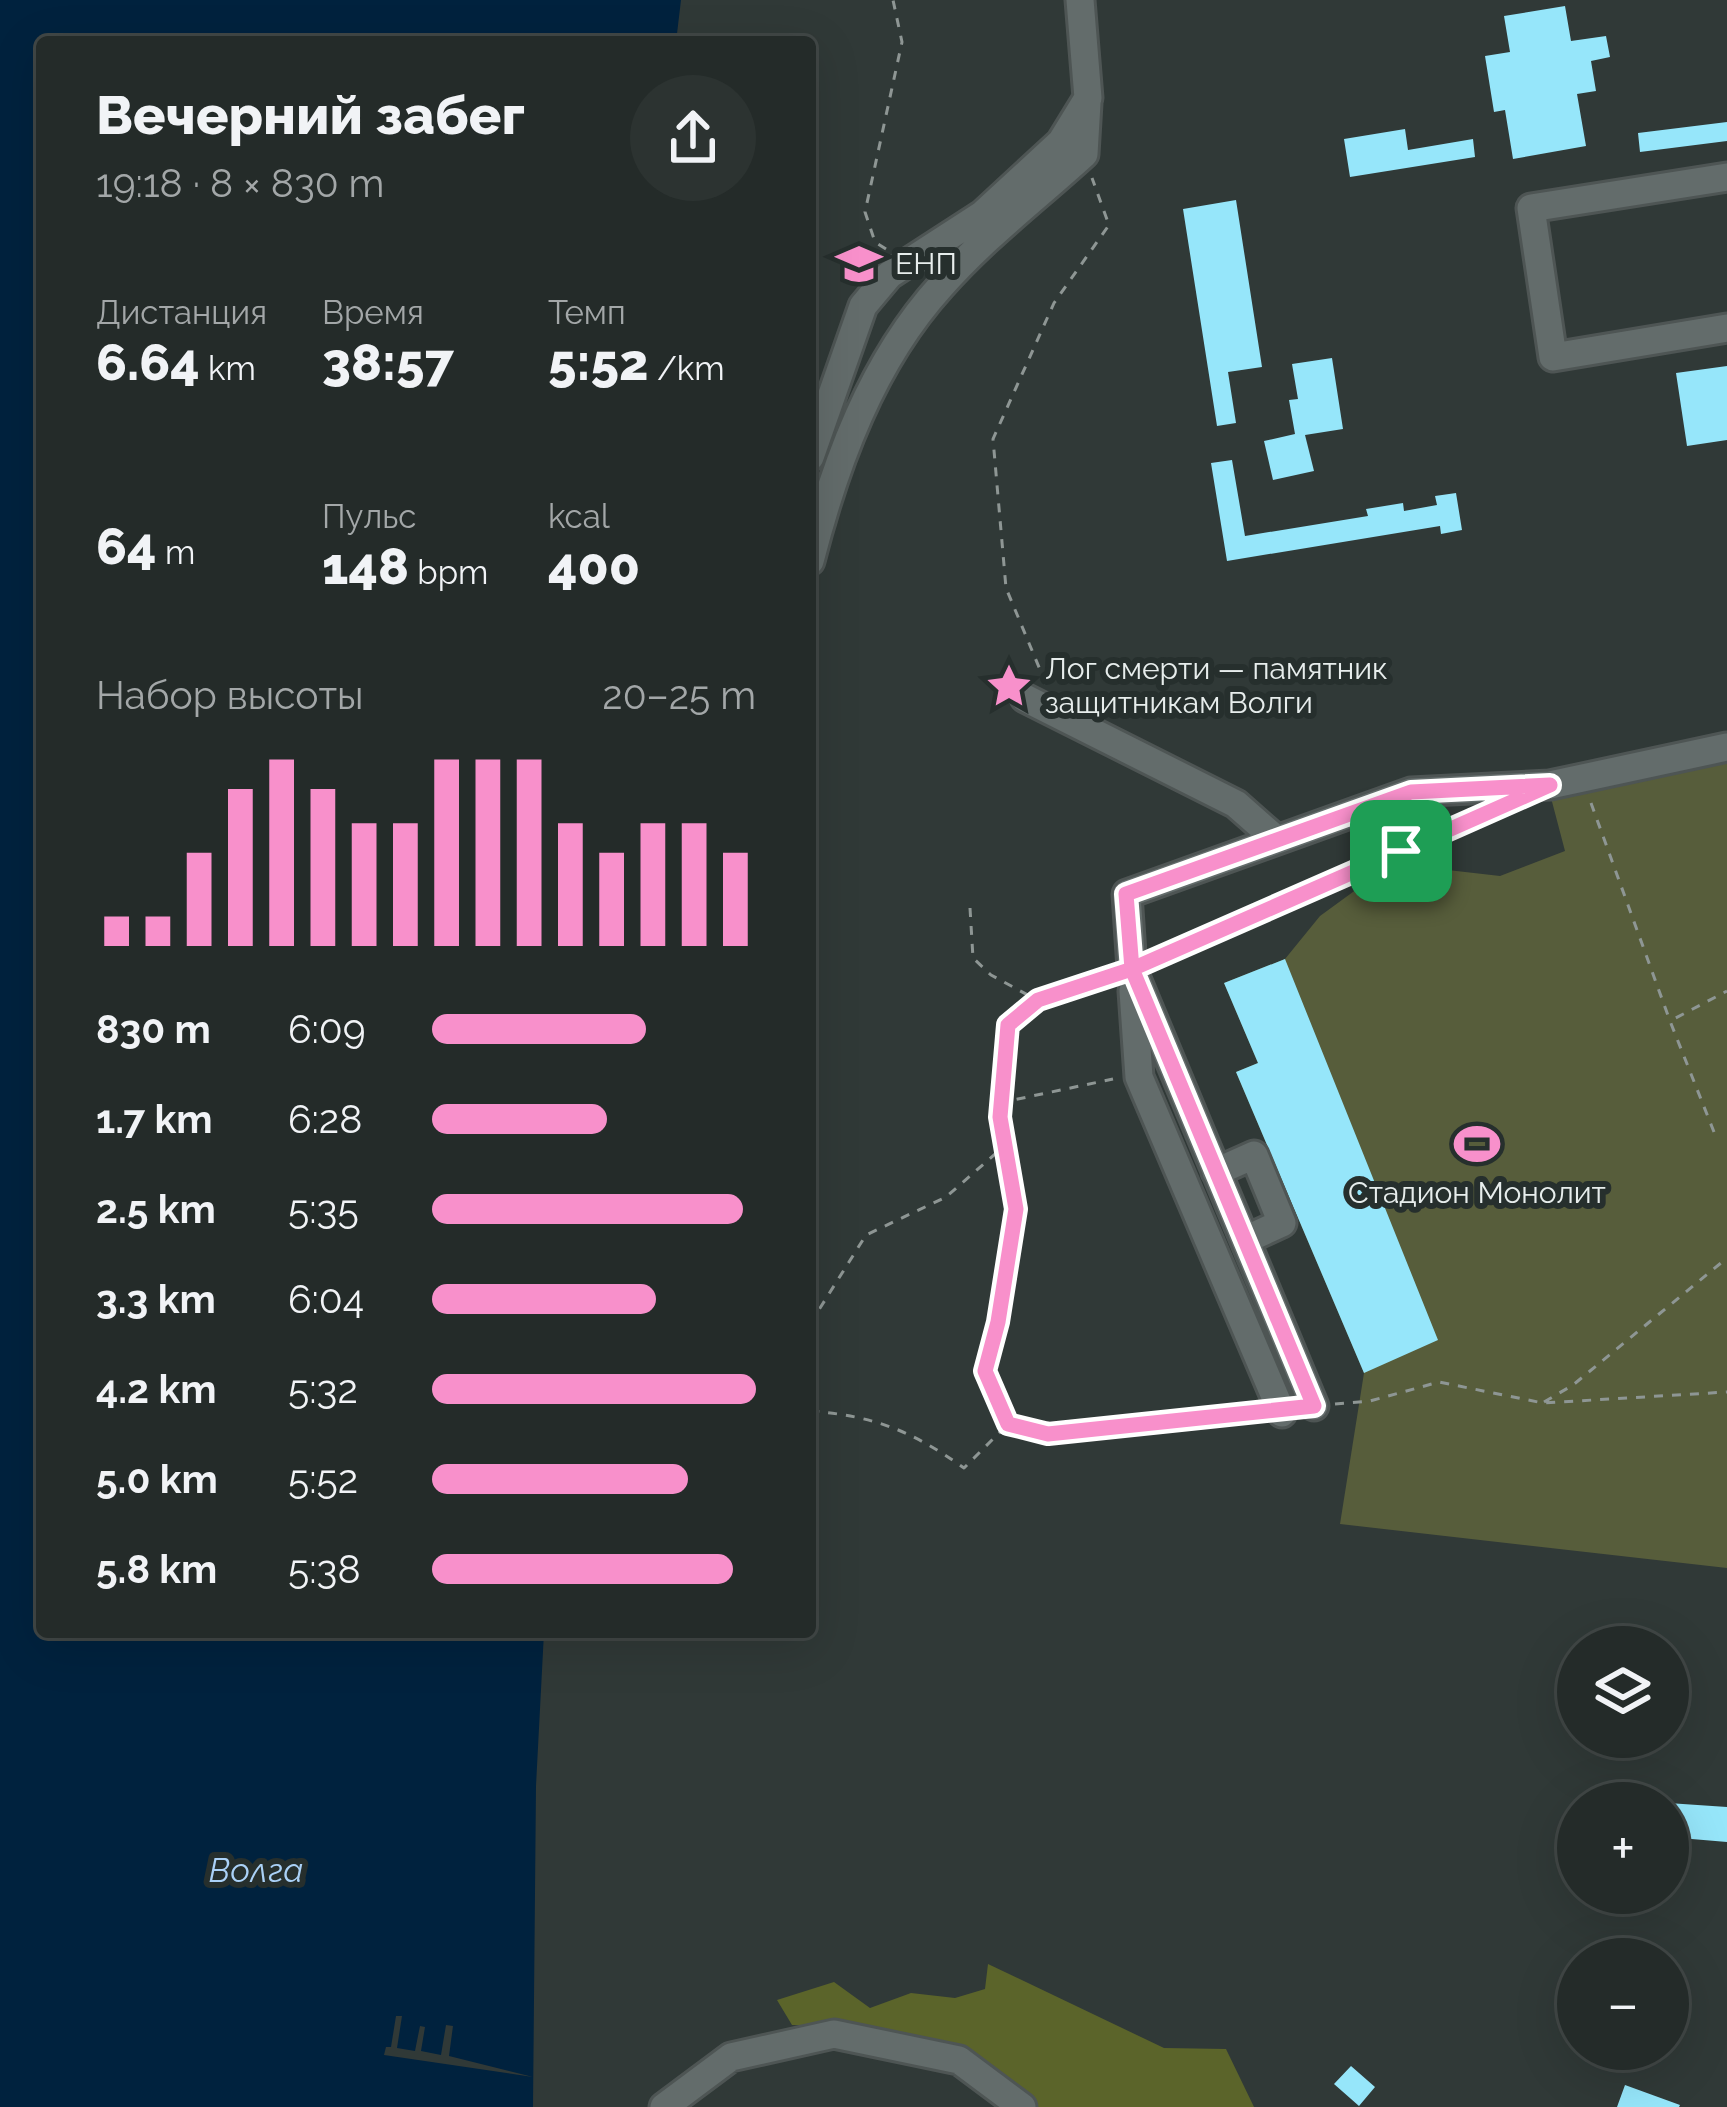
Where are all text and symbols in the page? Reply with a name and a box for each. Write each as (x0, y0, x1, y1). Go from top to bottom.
button: share (630, 75, 756, 201)
text: Вечерний забег (96, 83, 525, 147)
text: 19:18 · 8 × 830 m (96, 160, 384, 206)
school or university icon: ЕНП (834, 239, 884, 289)
place label: ЕНП (895, 246, 957, 281)
text: Дистанция (96, 293, 267, 332)
text: Время (322, 293, 424, 332)
text: Темп (548, 293, 626, 332)
text: 6.64 (96, 332, 200, 392)
text: 38:57 (322, 332, 454, 392)
text: 5:52 (548, 332, 648, 392)
text: km (200, 349, 256, 388)
text: /km (648, 349, 725, 388)
text: Пульс (322, 497, 416, 536)
text: kcal (548, 497, 610, 536)
text: 64 (96, 516, 157, 576)
text: m (157, 533, 195, 572)
text: 148 (322, 536, 409, 596)
text: 400 (548, 536, 640, 596)
text: bpm (409, 553, 488, 592)
place label: Лог смерти — памятник защитникам Волги (1045, 651, 1388, 720)
place icon: Лог смерти — памятник защитникам Волги (984, 661, 1034, 711)
text: Набор высоты (96, 672, 364, 718)
text: 20–25 m (602, 672, 756, 718)
pin (1350, 800, 1452, 902)
icon: arrive (1368, 818, 1434, 884)
text: 830 m (96, 1006, 211, 1052)
text: 6:09 (288, 1006, 366, 1052)
text: 1.7 km (96, 1096, 213, 1142)
text: 6:28 (288, 1096, 362, 1142)
sports icon: Стадион Монолит (1452, 1119, 1502, 1169)
place label: Стадион Монолит (1348, 1175, 1606, 1210)
text: 2.5 km (96, 1186, 216, 1232)
text: 5:35 (288, 1186, 359, 1232)
text: 3.3 km (96, 1276, 216, 1322)
text: 6:04 (288, 1276, 364, 1322)
text: 4.2 km (96, 1366, 216, 1412)
text: 5:32 (288, 1366, 358, 1412)
text: 5.0 km (96, 1456, 218, 1502)
text: 5:52 (288, 1456, 358, 1502)
text: 5.8 km (96, 1546, 217, 1592)
text: 5:38 (288, 1546, 361, 1592)
map controls (1557, 1626, 1689, 2070)
button: layers (1557, 1626, 1689, 1758)
button: + (1557, 1782, 1689, 1914)
water label: Волга (209, 1851, 303, 1890)
button: − (1557, 1938, 1689, 2070)

